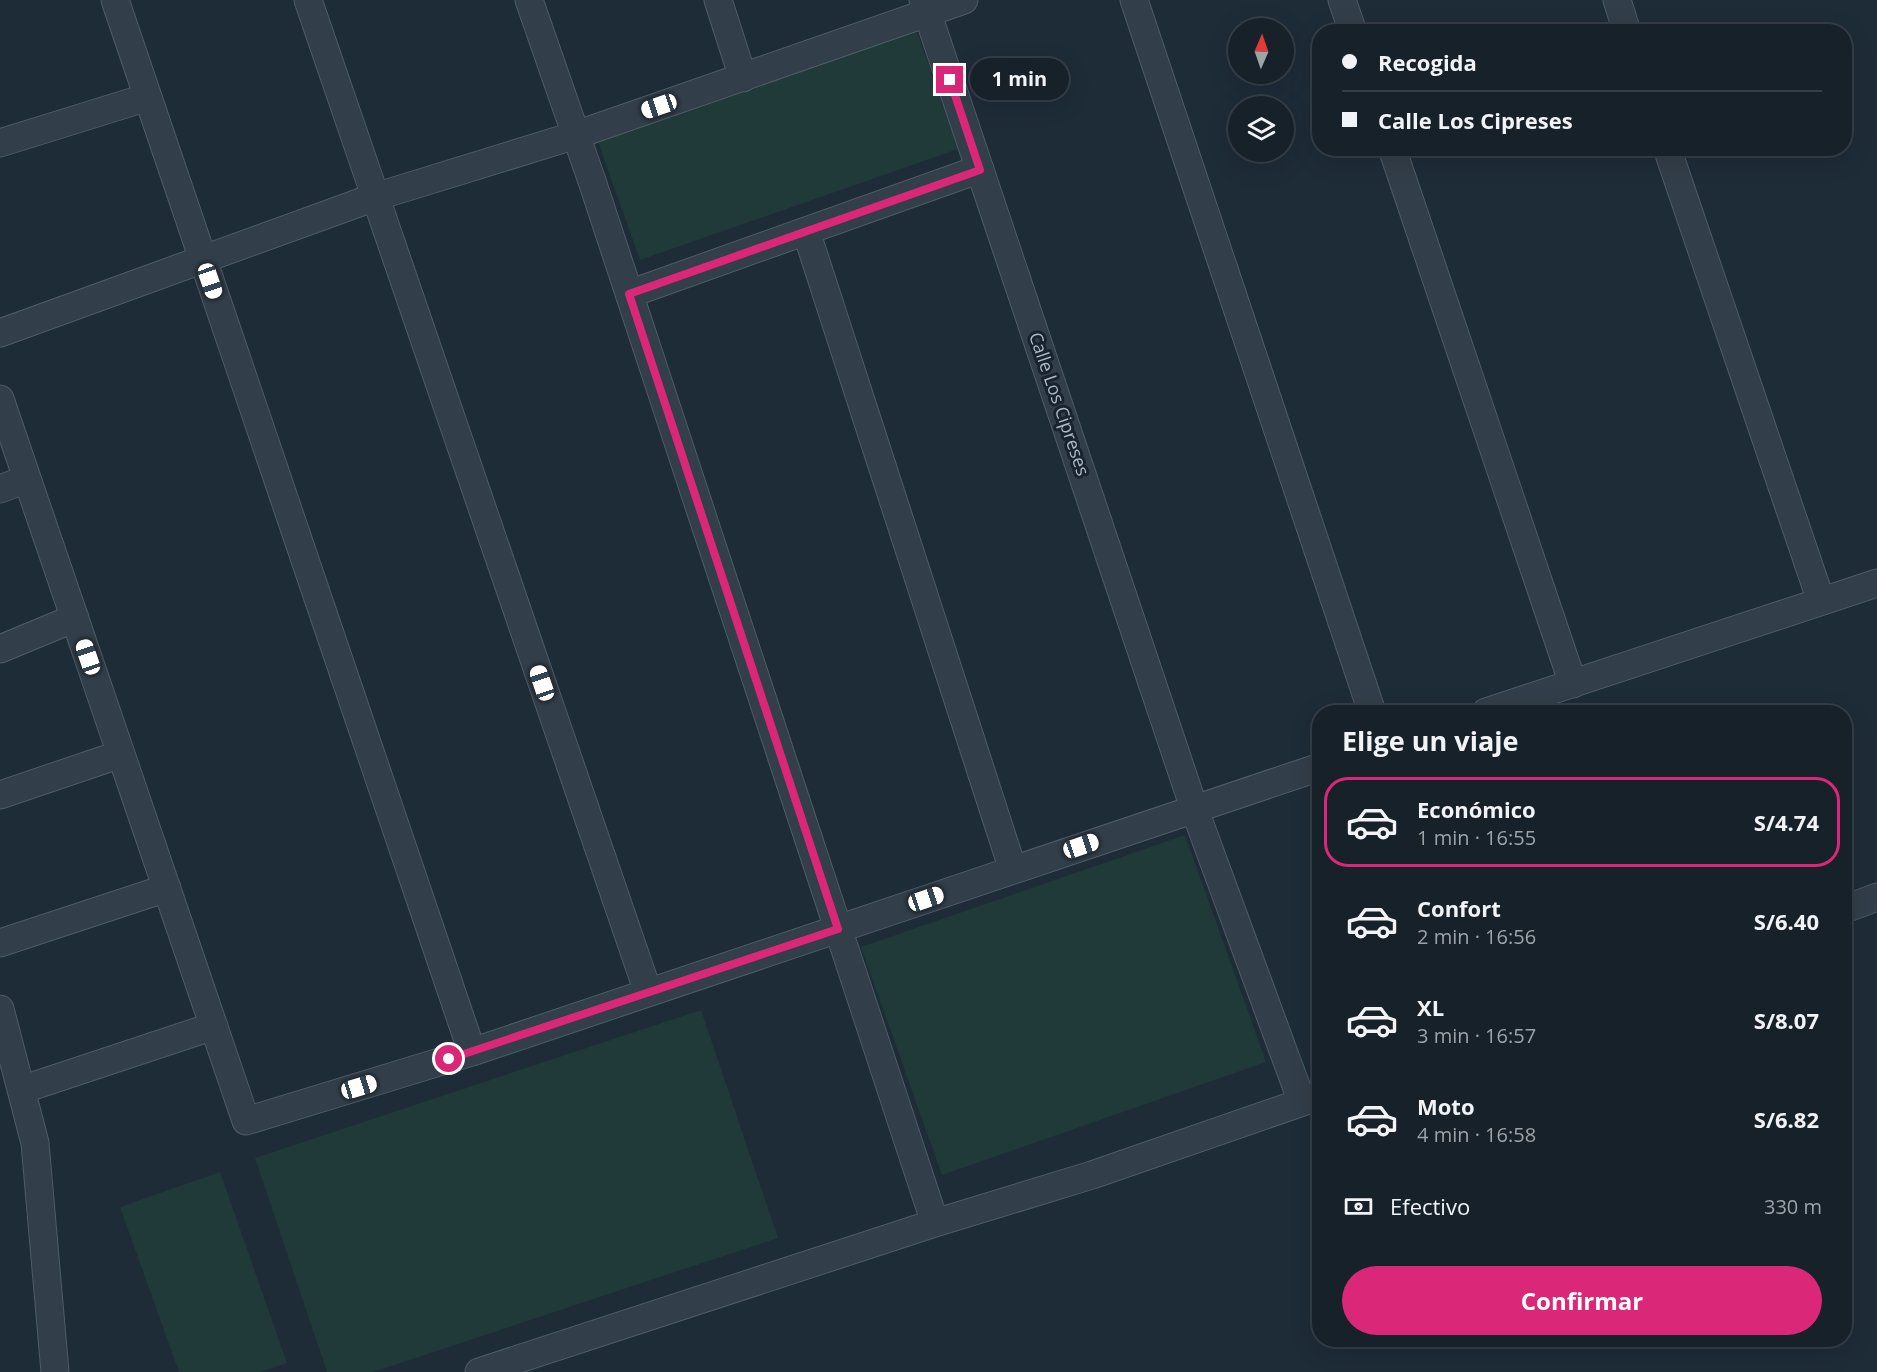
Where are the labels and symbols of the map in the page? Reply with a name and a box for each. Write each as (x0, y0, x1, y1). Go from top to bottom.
north arrow (1228, 18, 1294, 84)
callout: 1 min (971, 59, 1070, 101)
route end (936, 66, 963, 93)
car (639, 92, 679, 120)
car (196, 261, 224, 301)
street label: Calle Los Cipreses (1024, 329, 1096, 479)
car (74, 637, 102, 677)
car (528, 663, 556, 703)
car (1061, 832, 1101, 860)
car (906, 885, 946, 913)
route start (435, 1045, 462, 1072)
car (339, 1073, 379, 1101)

